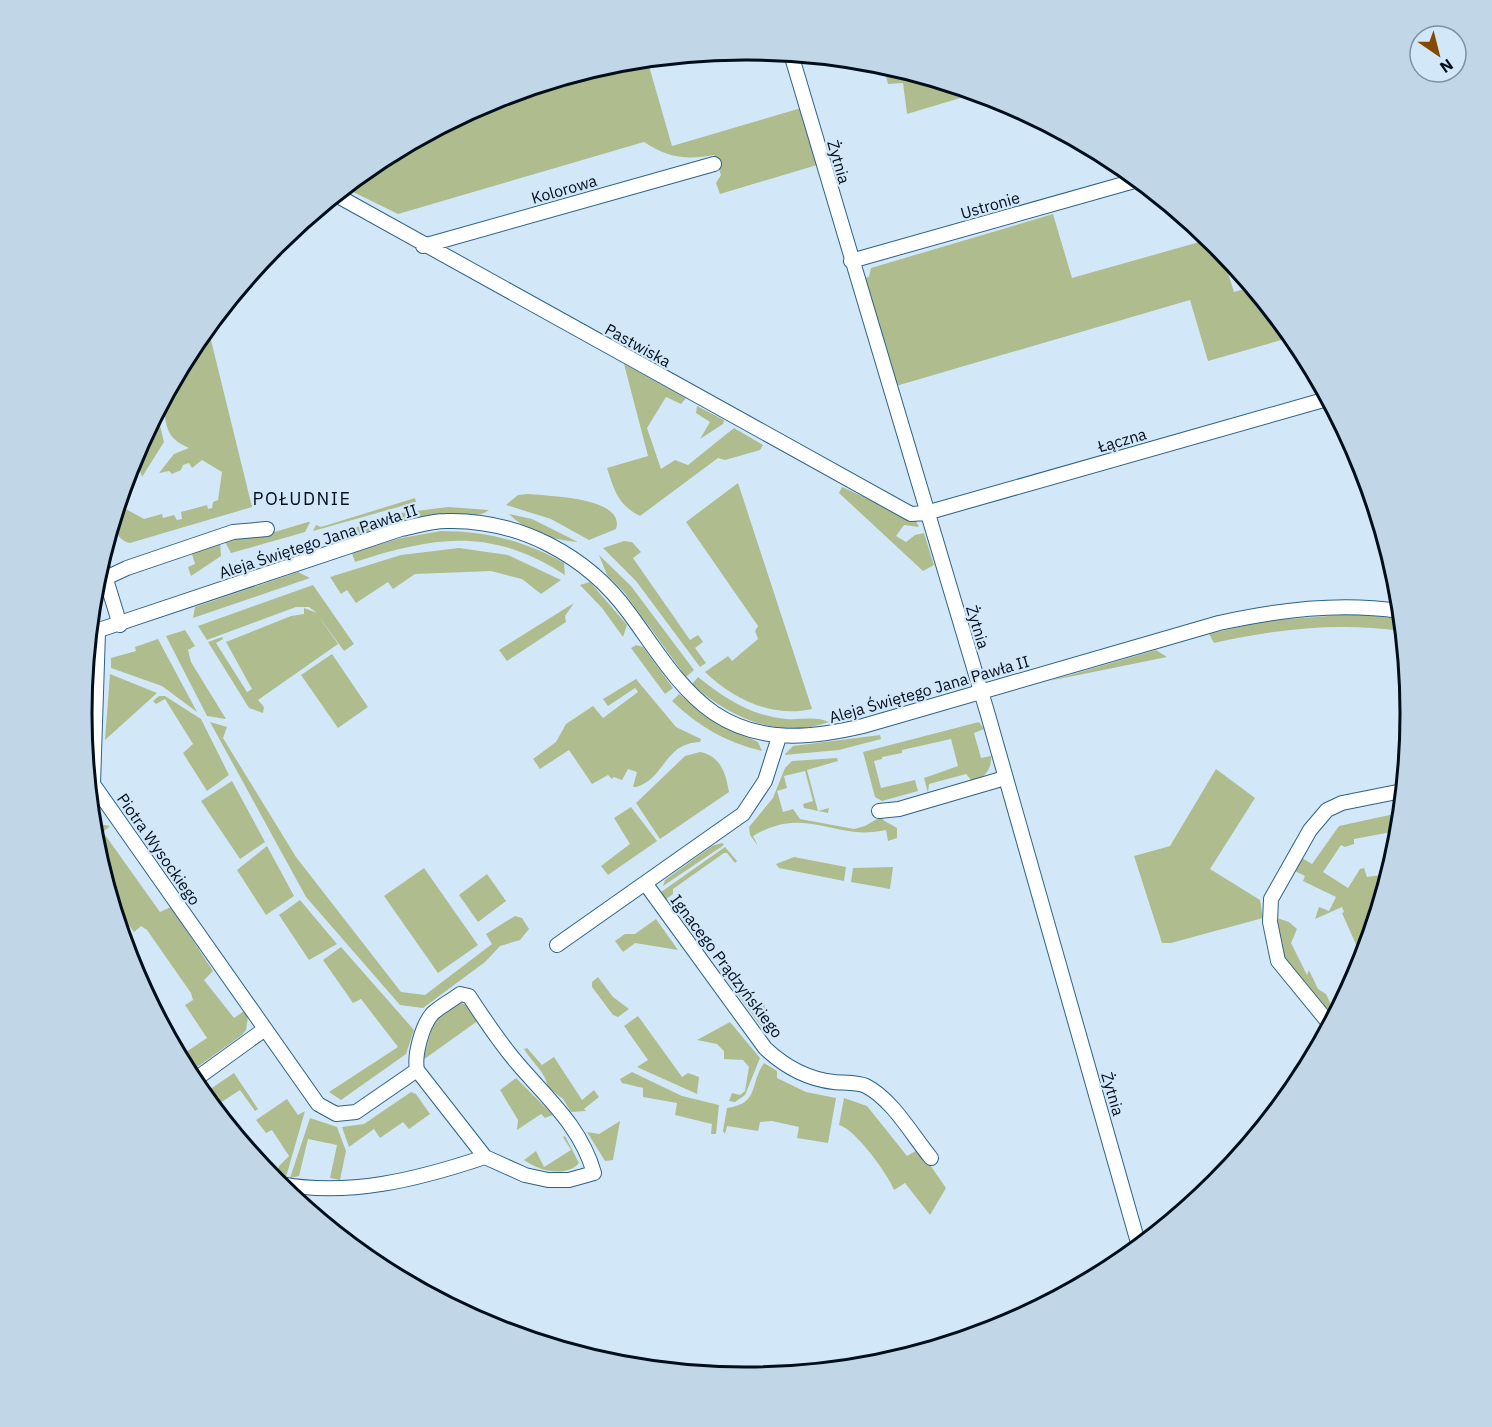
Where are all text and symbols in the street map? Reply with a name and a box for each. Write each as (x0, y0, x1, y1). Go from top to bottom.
north arrow (1408, 24, 1468, 84)
text: N (1436, 55, 1457, 78)
street label: Żytnia (823, 138, 855, 187)
street label: Kolorowa (529, 170, 600, 208)
street label: Ustronie (958, 187, 1022, 223)
street label: Pastwiska (602, 319, 675, 372)
street label: Łączna (1094, 423, 1149, 457)
district label: POŁUDNIE (253, 487, 352, 510)
street label: Aleja Świętego Jana Pawła II (216, 498, 420, 583)
street label: Żytnia (962, 603, 994, 652)
street label: Aleja Świętego Jana Pawła II (826, 650, 1031, 727)
street label: Piotra Wysockiego (113, 789, 205, 909)
street label: Ignacego Prądzyńskiego (667, 890, 787, 1042)
street label: Żytnia (1097, 1070, 1129, 1119)

